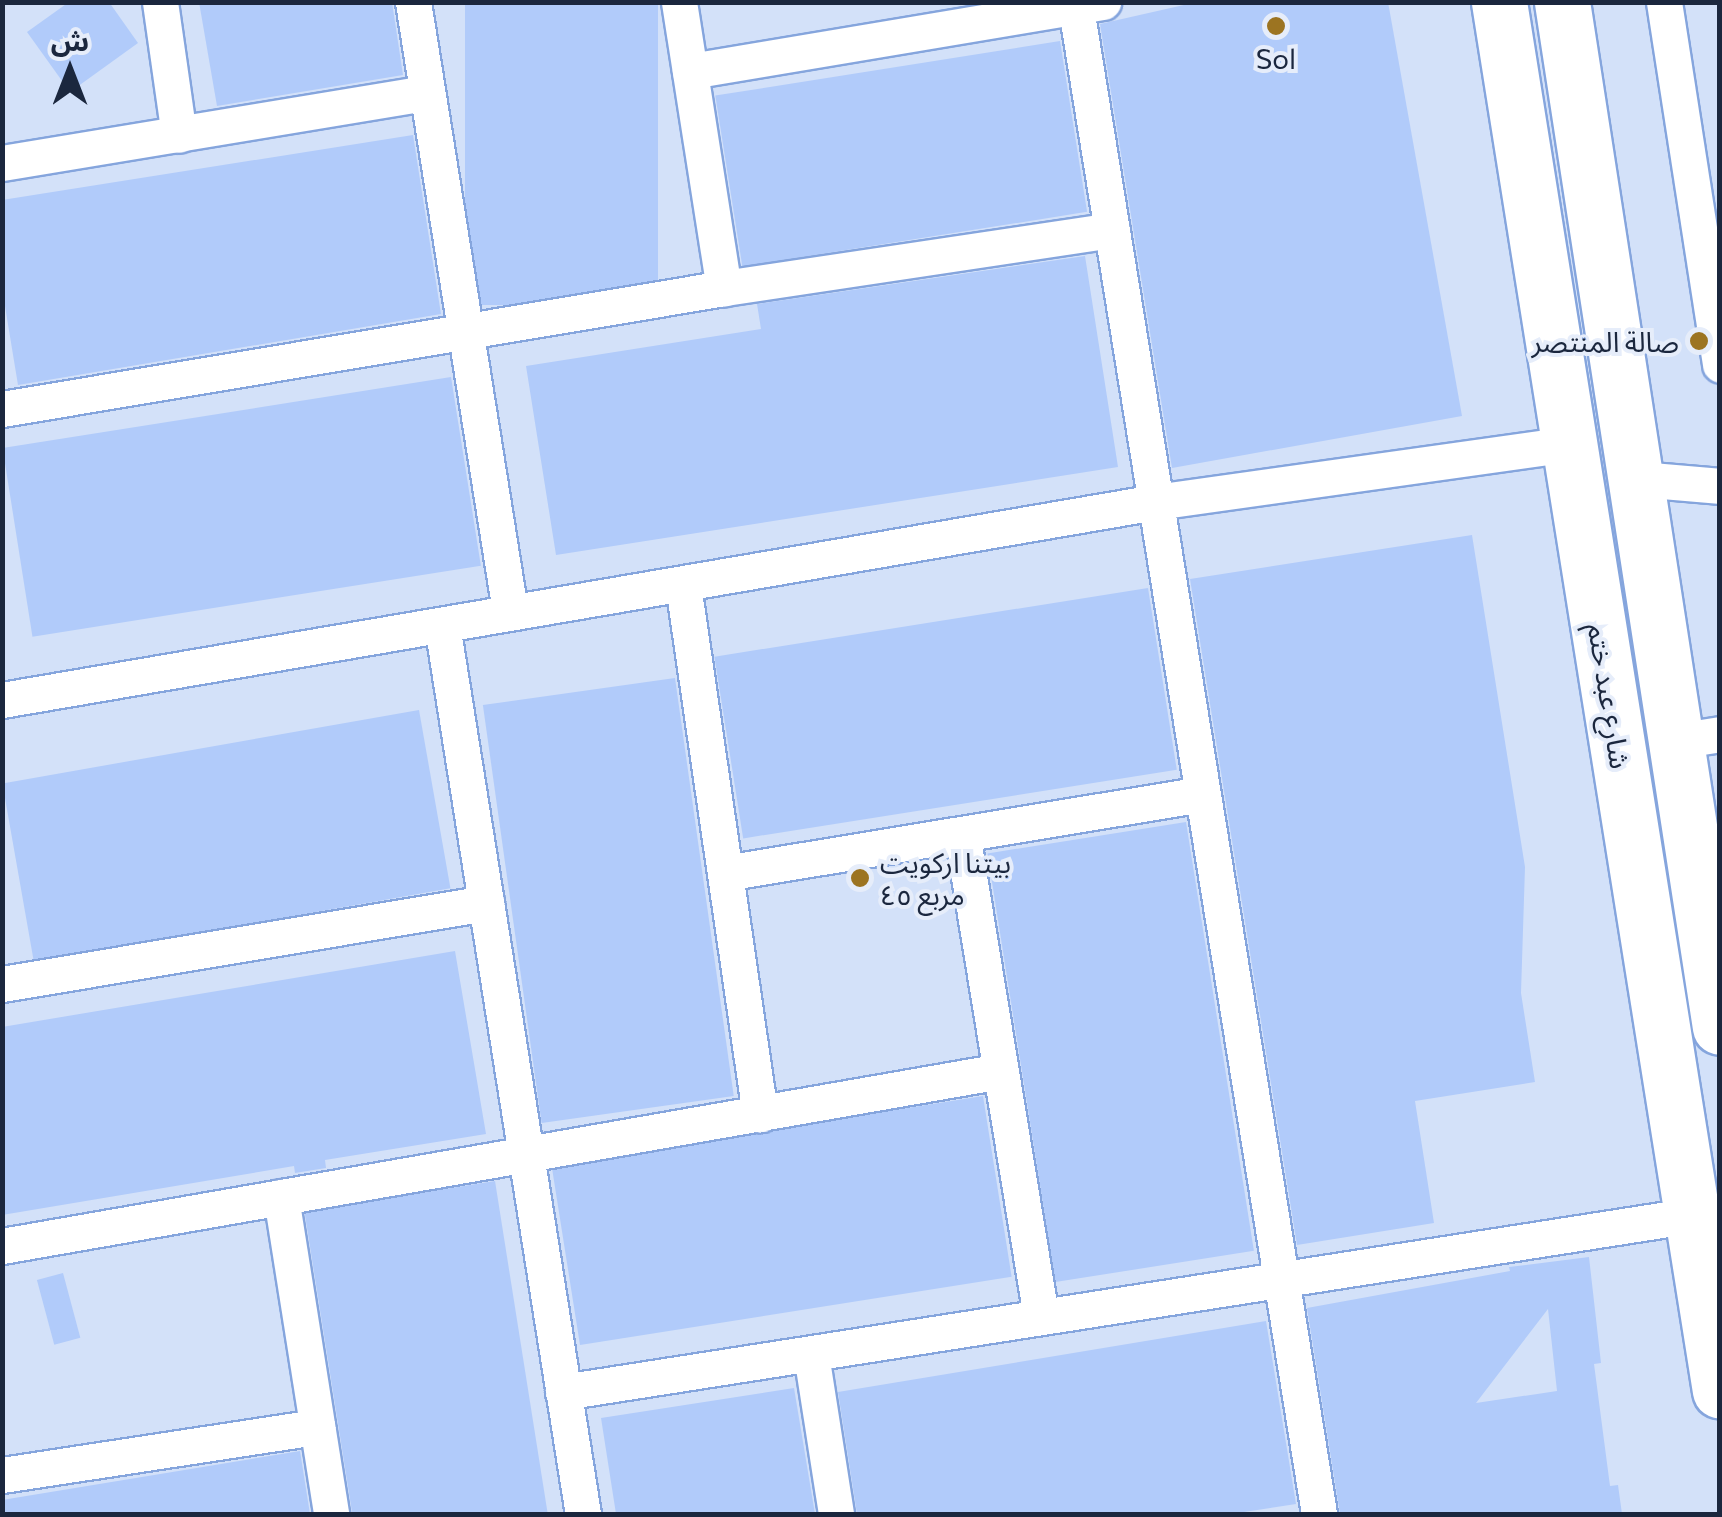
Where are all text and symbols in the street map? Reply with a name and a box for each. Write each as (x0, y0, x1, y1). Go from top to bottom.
marker: Sol (1265, 15, 1287, 37)
north arrow (20, 20, 120, 120)
text: ش (51, 23, 89, 57)
place label: Sol (1256, 41, 1296, 75)
place label: صالة المنتصر (1531, 324, 1679, 358)
marker: صالة المنتصر (1688, 330, 1710, 352)
street label: شارع عبد ختم (1582, 621, 1638, 771)
place label: بيتنا اركويت مربع ٤٥ (880, 845, 1011, 911)
marker: بيتنا اركويت مربع ٤٥ (849, 867, 871, 889)

